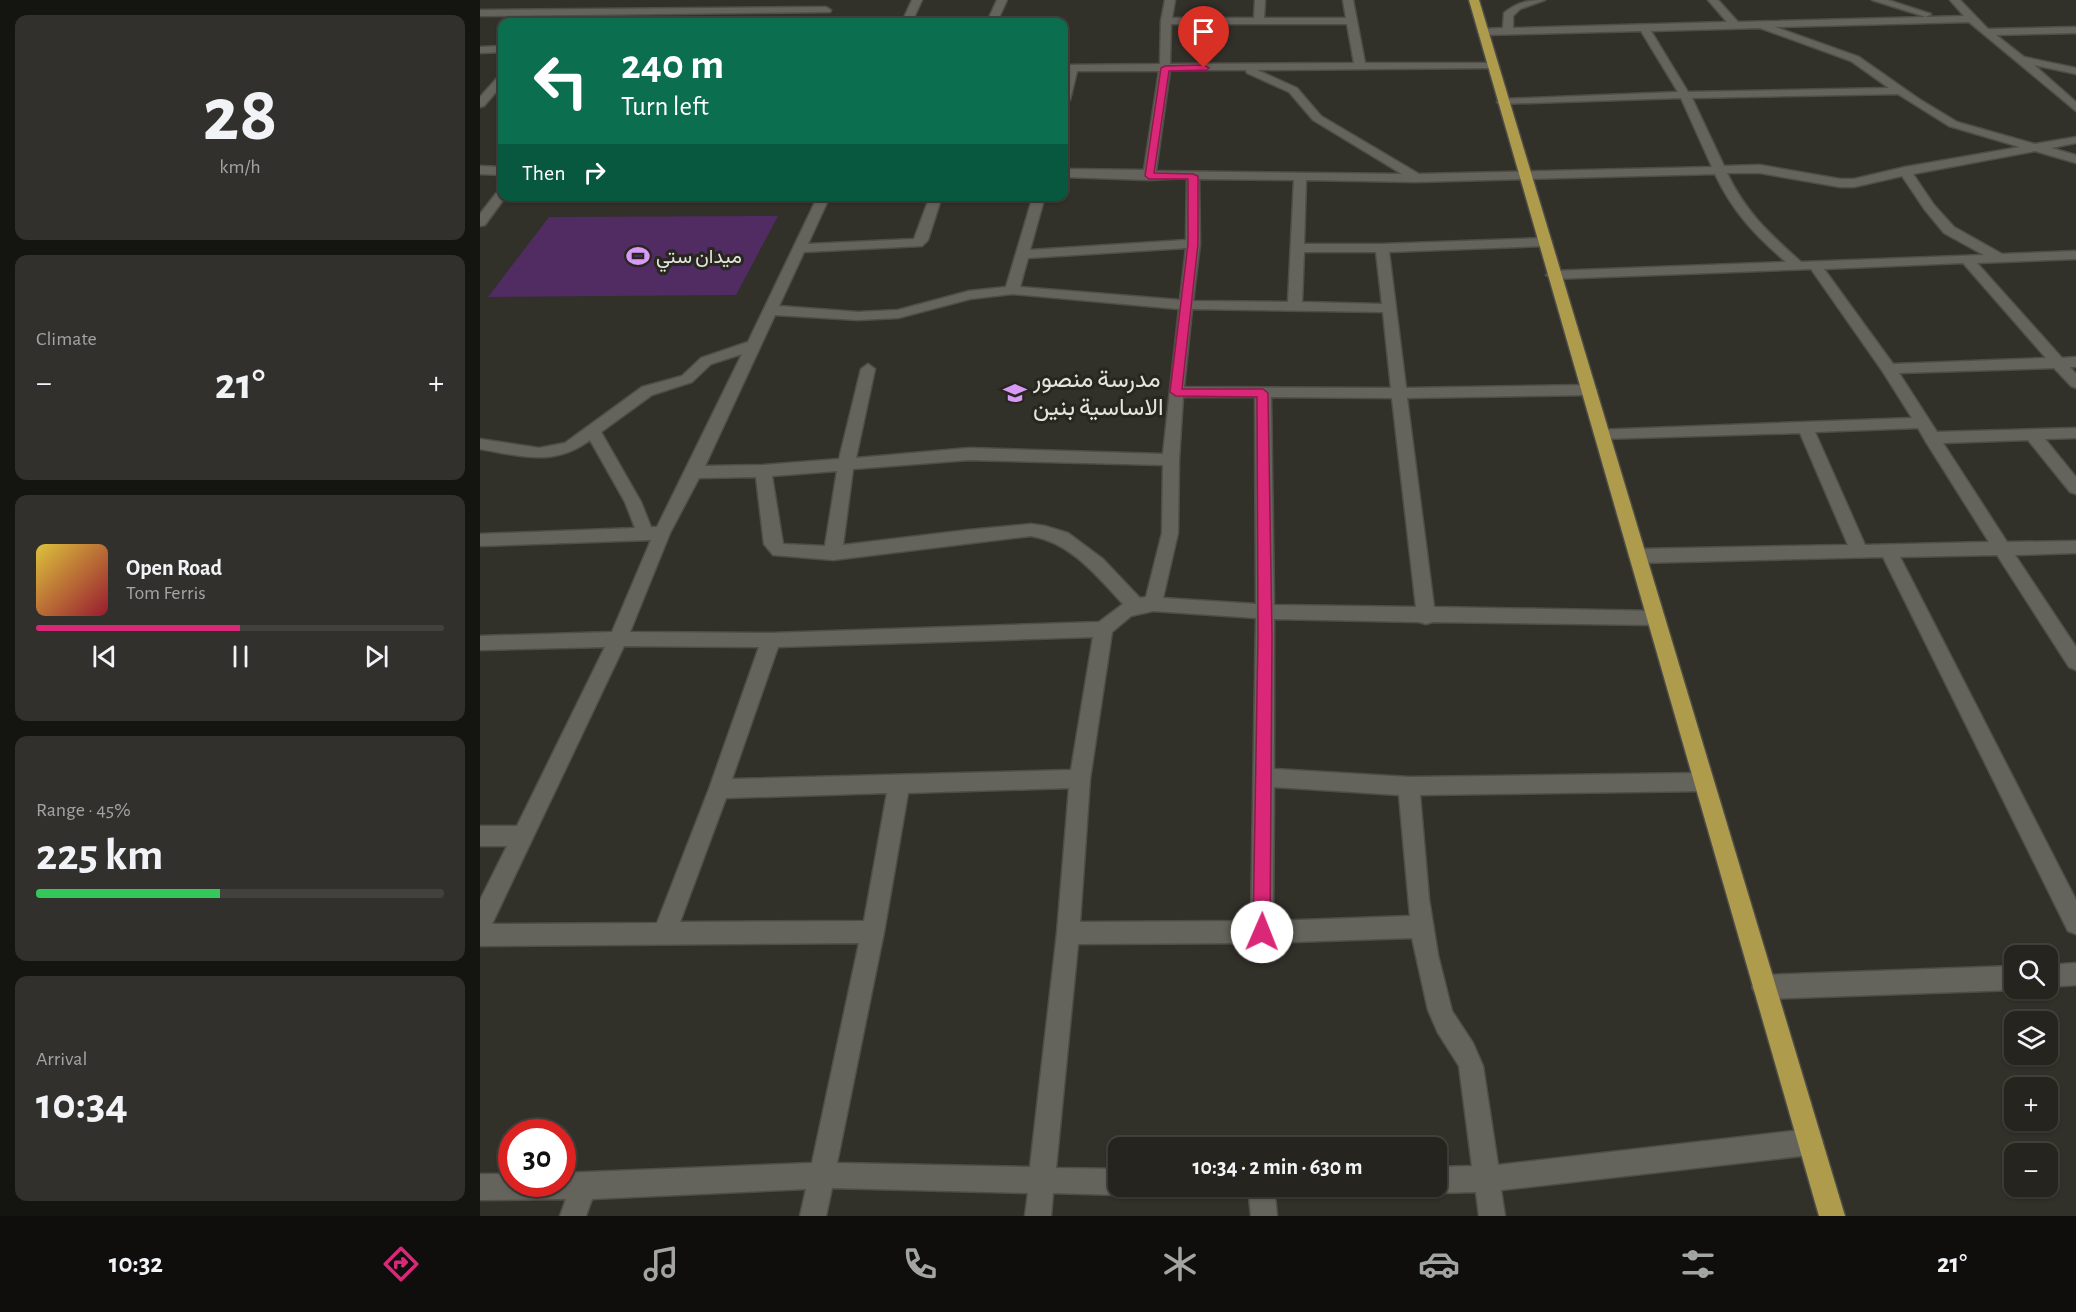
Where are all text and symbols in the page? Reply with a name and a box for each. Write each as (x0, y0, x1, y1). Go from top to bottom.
pin (1178, 6, 1229, 68)
icon: arrive (1187, 15, 1220, 48)
icon: left (522, 42, 600, 120)
text: 240 m (621, 44, 724, 86)
text: 28 (202, 77, 278, 155)
text: Turn left (621, 93, 709, 120)
icon: right (578, 156, 611, 189)
text: km/h (219, 157, 261, 177)
text: Then (522, 162, 566, 184)
sports icon: ميدان ستي (625, 243, 651, 269)
place label: ميدان ستي (656, 247, 742, 273)
text: Climate (36, 329, 97, 349)
text: 21° (215, 362, 265, 407)
text: − (36, 367, 52, 400)
text: + (428, 367, 444, 400)
place label: مدرسة منصور الاساسية بنين (1032, 368, 1163, 421)
school or university icon: مدرسة منصور الاساسية بنين (1002, 380, 1028, 406)
text: Open Road (126, 557, 222, 579)
text: Tom Ferris (126, 583, 206, 603)
icon: previous (88, 640, 121, 673)
icon: pause (224, 640, 257, 673)
icon: next (360, 640, 393, 673)
text: Range · 45% (36, 800, 131, 820)
text: 225 km (36, 833, 163, 878)
position arrow (1230, 900, 1294, 964)
map controls (2004, 945, 2058, 1197)
button: search (2004, 945, 2058, 999)
button: layers (2004, 1011, 2058, 1065)
text: Arrival (36, 1049, 87, 1069)
button: + (2004, 1077, 2058, 1131)
text: 10:34 (36, 1082, 128, 1127)
speed limit sign: 30 (498, 1119, 576, 1197)
button: − (2004, 1143, 2058, 1197)
text: 10:34 · 2 min · 630 m (1193, 1156, 1362, 1178)
icon: directions (380, 1243, 422, 1285)
icon: music (640, 1243, 682, 1285)
icon: phone (899, 1243, 941, 1285)
icon: climate (1159, 1243, 1201, 1285)
icon: car (1418, 1243, 1460, 1285)
icon: filters (1677, 1243, 1719, 1285)
text: 10:32 (109, 1250, 163, 1277)
text: 21° (1937, 1250, 1967, 1277)

